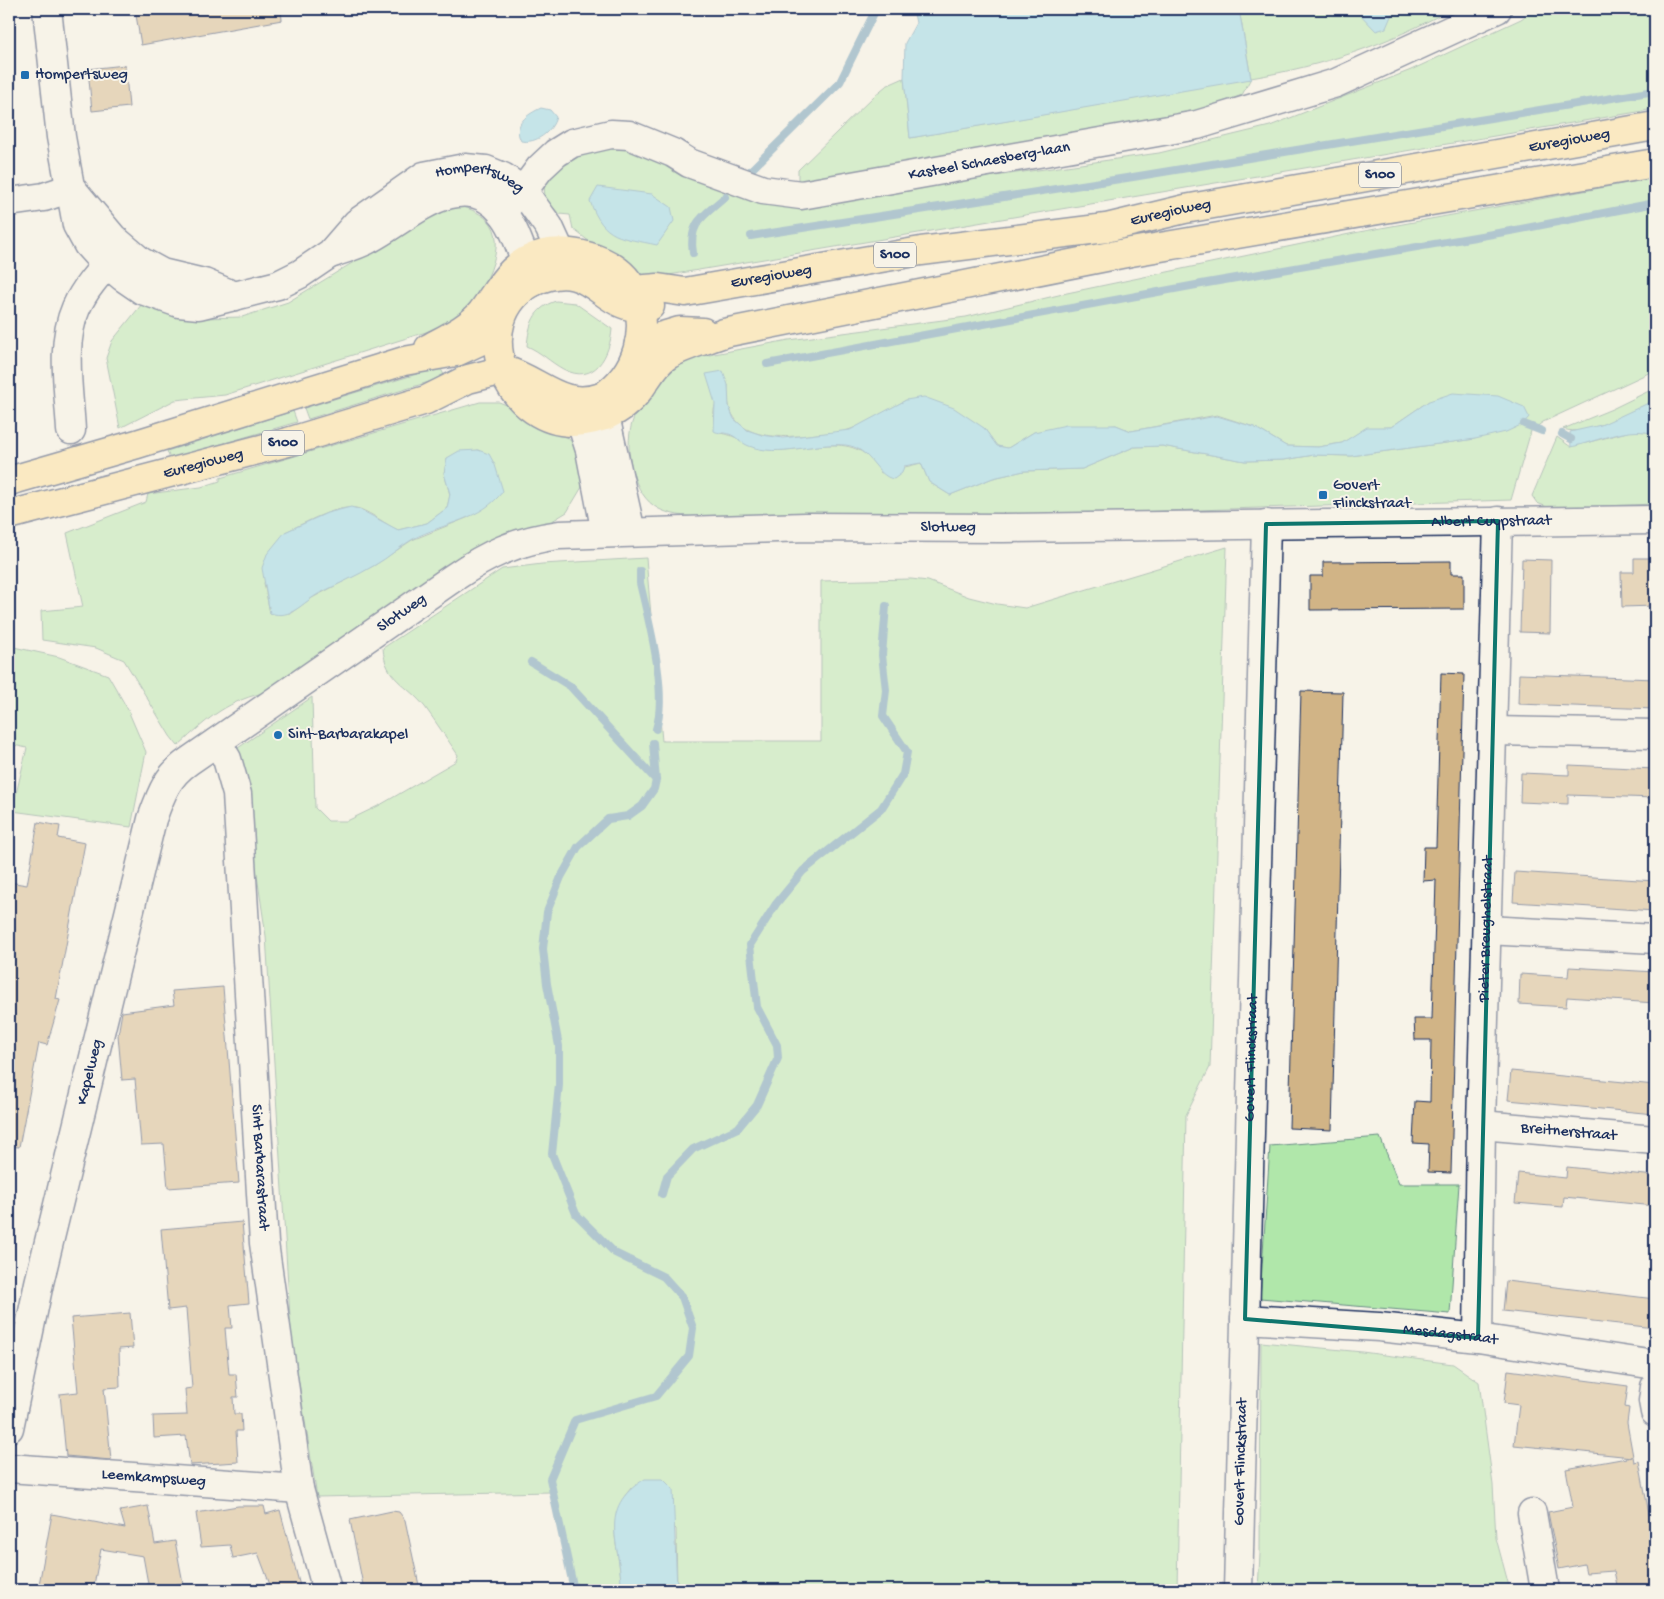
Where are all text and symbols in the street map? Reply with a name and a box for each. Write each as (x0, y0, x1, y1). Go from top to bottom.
place label: Hompertsweg (35, 66, 128, 85)
marker: Hompertsweg (19, 69, 31, 81)
street label: Euregioweg (1527, 125, 1612, 158)
street label: Kasteel Schaesberg-laan (907, 138, 1072, 185)
street label: Hompertsweg (434, 158, 527, 198)
road number: S100 (1359, 162, 1401, 188)
street label: Euregioweg (1129, 195, 1213, 231)
road number: S100 (874, 242, 916, 268)
street label: Euregioweg (729, 261, 813, 293)
road number: S100 (262, 430, 304, 456)
street label: Euregioweg (161, 445, 246, 484)
place label: Govert Flinckstraat (1332, 477, 1412, 514)
marker: Govert Flinckstraat (1317, 489, 1329, 501)
street label: Albert Cuypstraat (1431, 512, 1553, 532)
street label: Slotweg (920, 518, 976, 537)
street label: Slotweg (374, 590, 430, 637)
place label: Sint-Barbarakapel (288, 726, 408, 745)
marker: Sint-Barbarakapel (272, 729, 284, 741)
street label: Pieter Breughelstraat (1475, 854, 1498, 1004)
street label: Govert Flinckstraat (1241, 993, 1263, 1122)
street label: Kapelweg (73, 1037, 108, 1107)
street label: Sint Barbarastraat (246, 1104, 273, 1232)
street label: Breitnerstraat (1519, 1119, 1619, 1146)
street label: Mesdagstraat (1402, 1320, 1500, 1351)
street label: Govert Flinckstraat (1230, 1397, 1253, 1526)
street label: Leemkampsweg (101, 1465, 207, 1492)

